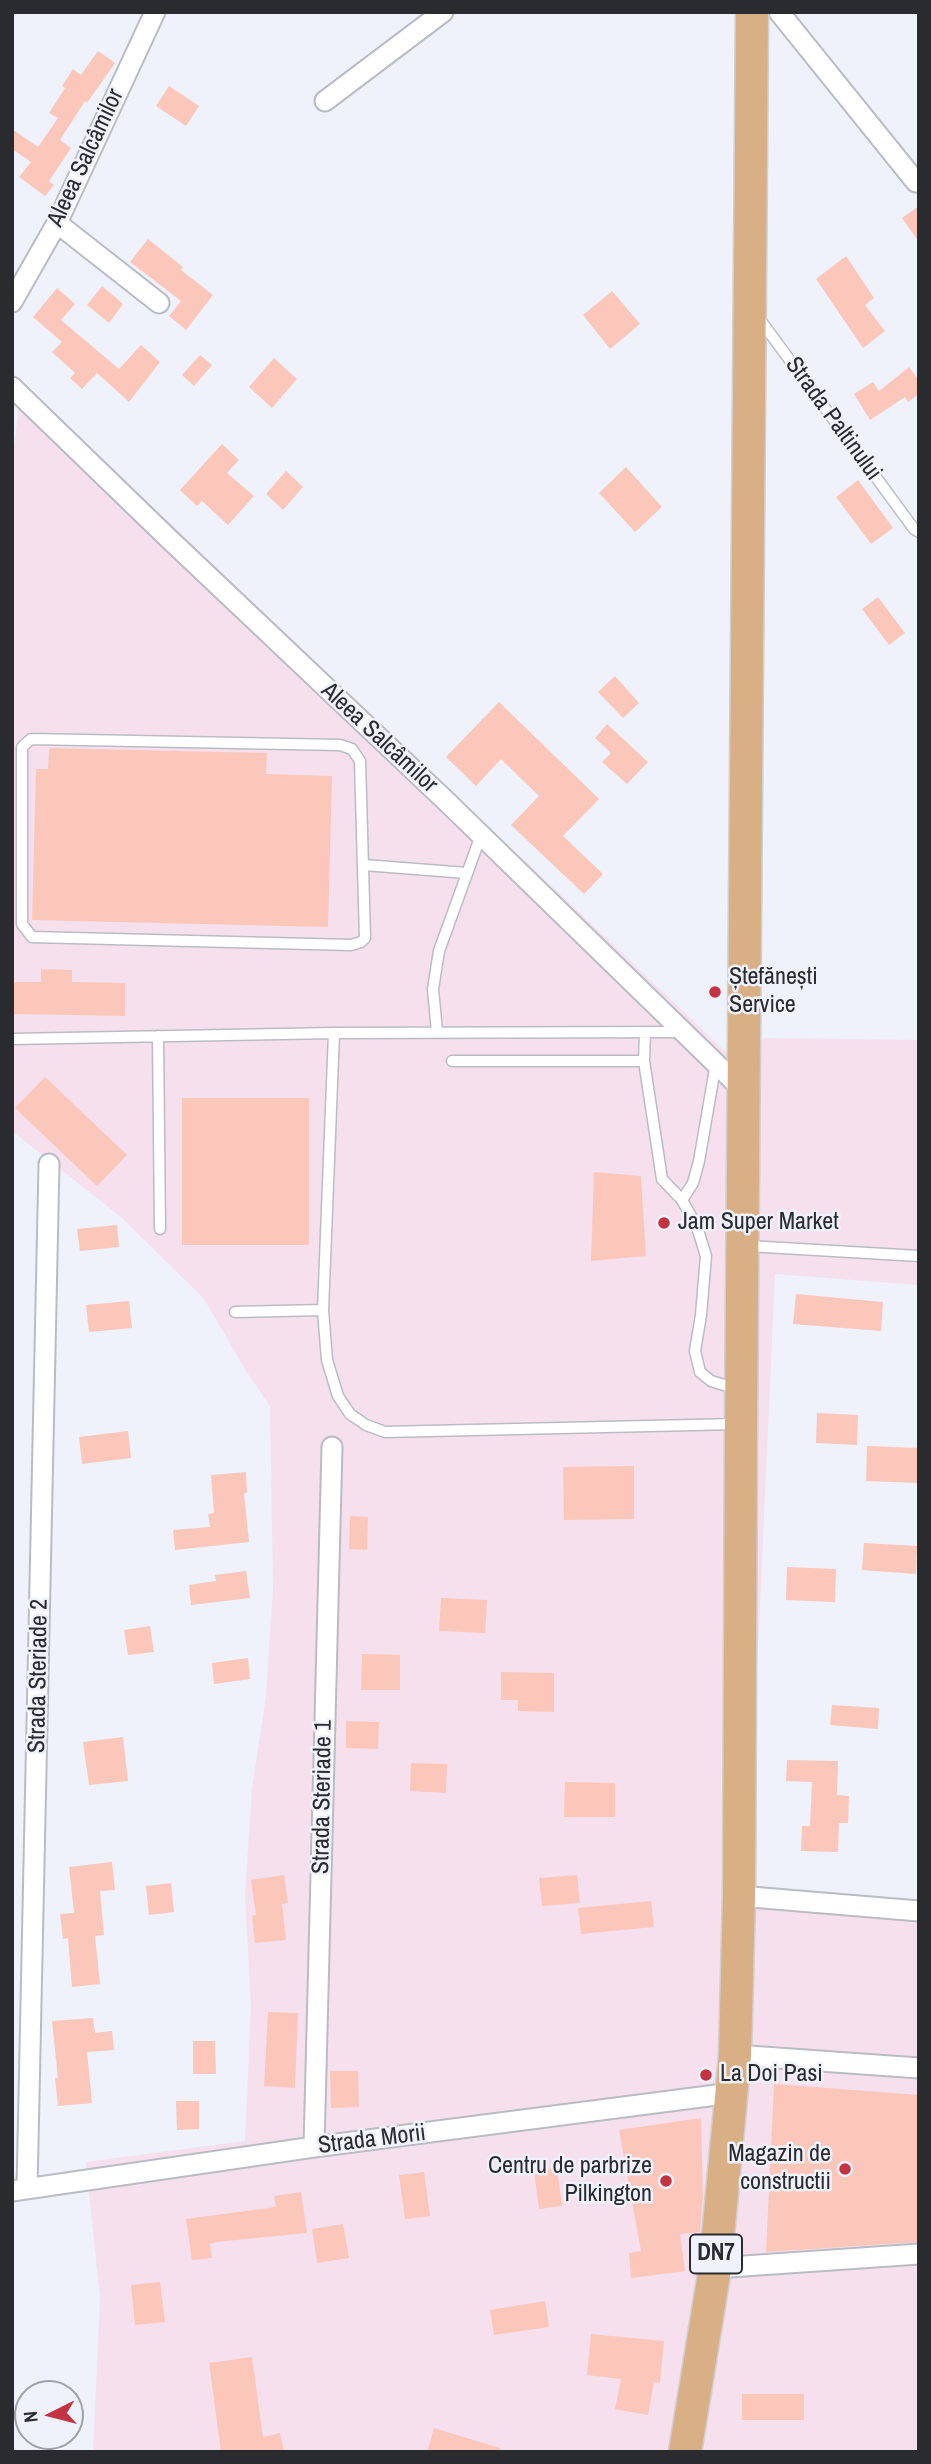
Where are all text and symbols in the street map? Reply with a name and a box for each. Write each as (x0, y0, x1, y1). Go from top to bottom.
street label: Aleea Salcâmilor (42, 85, 130, 231)
street label: Strada Paltinului (779, 352, 887, 486)
street label: Aleea Salcâmilor (315, 677, 443, 799)
place label: Ștefănești Service (729, 964, 818, 1020)
marker: Ștefănești Service (707, 984, 723, 1000)
place label: Jam Super Market (678, 1209, 839, 1237)
marker: Jam Super Market (656, 1215, 672, 1231)
street label: Strada Steriade 2 (23, 1599, 55, 1753)
street label: Strada Steriade 1 (307, 1720, 339, 1874)
place label: La Doi Pasi (720, 2061, 823, 2089)
marker: La Doi Pasi (698, 2067, 714, 2083)
street label: Strada Morii (317, 2119, 427, 2161)
place label: Magazin de constructii (728, 2141, 831, 2197)
place label: Centru de parbrize Pilkington (488, 2153, 652, 2209)
marker: Magazin de constructii (837, 2161, 853, 2177)
marker: Centru de parbrize Pilkington (658, 2173, 674, 2189)
road number: DN7 (690, 2234, 742, 2274)
north arrow (14, 2380, 84, 2450)
text: N (17, 2410, 44, 2424)

